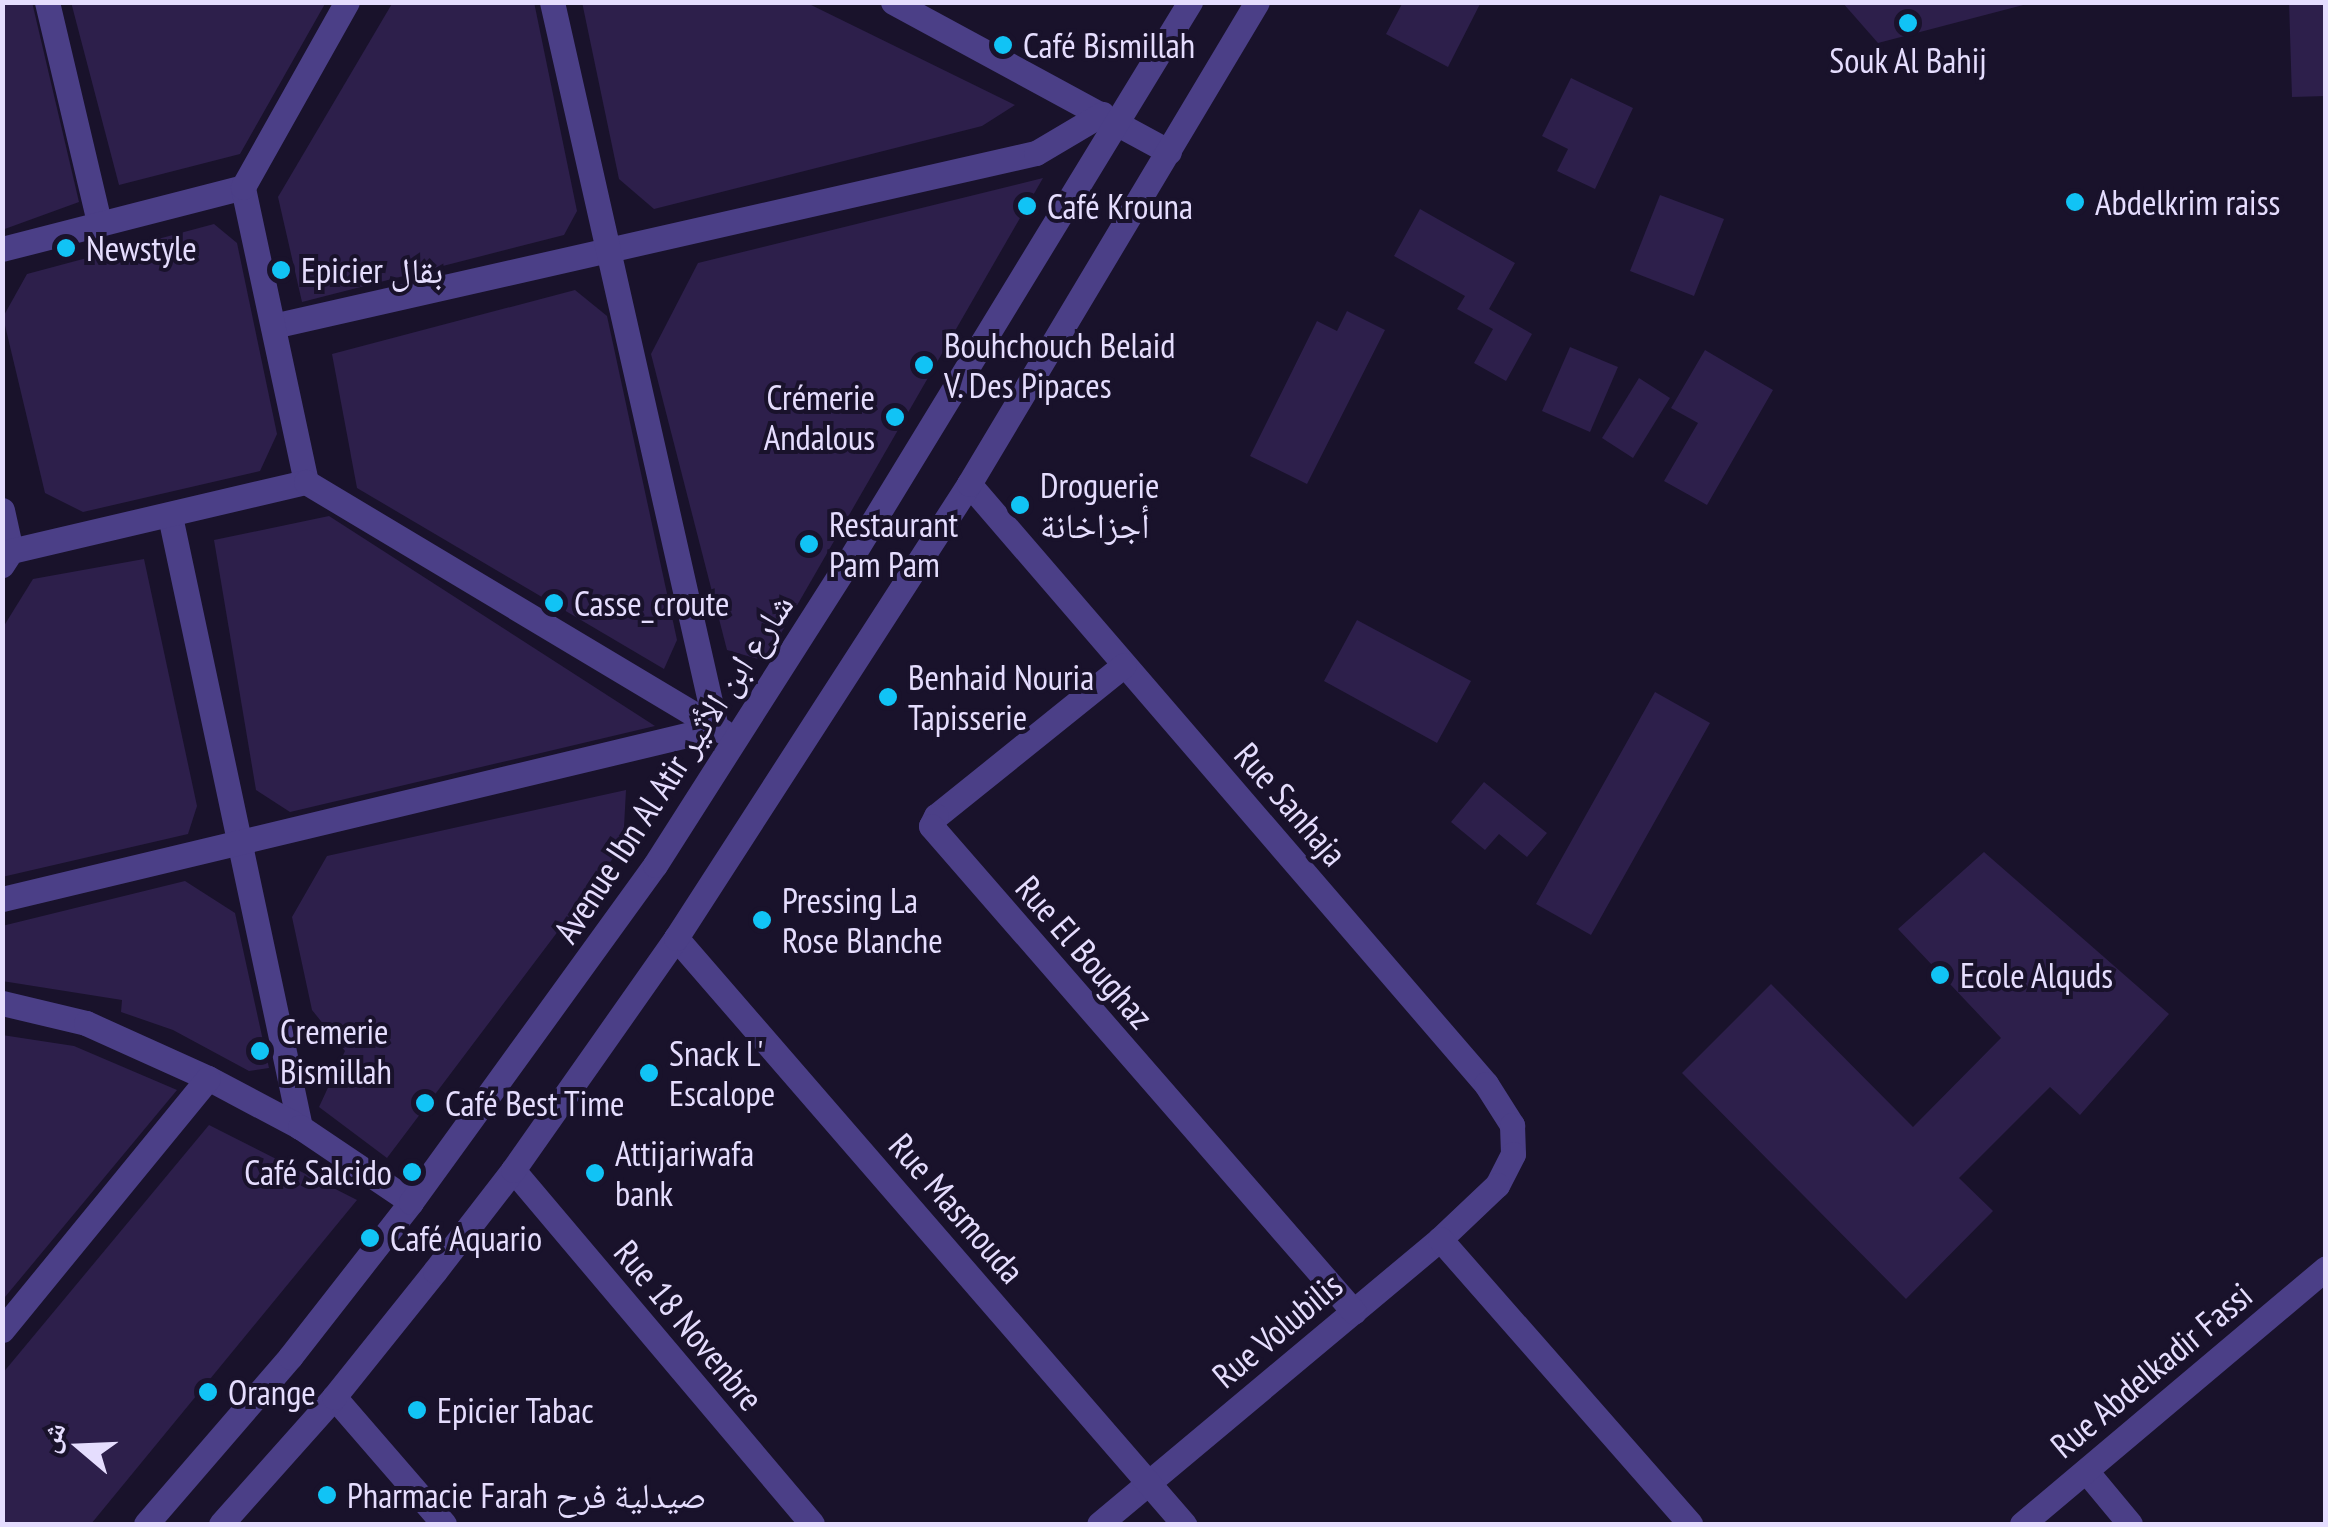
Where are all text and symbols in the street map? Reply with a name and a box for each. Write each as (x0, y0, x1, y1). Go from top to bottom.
marker: Souk Al Bahij (1897, 12, 1919, 34)
place label: Café Bismillah (1023, 24, 1195, 66)
marker: Café Bismillah (992, 34, 1014, 56)
place label: Souk Al Bahij (1828, 39, 1988, 81)
place label: Abdelkrim raiss (2095, 181, 2280, 223)
place label: Café Krouna (1047, 185, 1193, 227)
marker: Abdelkrim raiss (2064, 191, 2086, 213)
marker: Café Krouna (1016, 195, 1038, 217)
place label: Newstyle (86, 227, 197, 269)
marker: Newstyle (55, 237, 77, 259)
place label: Epicier بقال (301, 249, 443, 291)
marker: Epicier بقال (270, 259, 292, 281)
place label: Bouhchouch Belaid V. Des Pipaces (944, 324, 1175, 406)
marker: Bouhchouch Belaid V. Des Pipaces (913, 354, 935, 376)
place label: Crémerie Andalous (764, 376, 875, 458)
marker: Crémerie Andalous (884, 406, 906, 428)
place label: Droguerie أجزاخانة (1040, 464, 1159, 546)
marker: Droguerie أجزاخانة (1009, 494, 1031, 516)
place label: Restaurant Pam Pam (829, 503, 958, 585)
marker: Restaurant Pam Pam (798, 533, 820, 555)
place label: Casse_croute (574, 582, 730, 624)
street label: Avenue Ibn Al Atir شارع ابن الأثير (544, 585, 802, 951)
marker: Casse_croute (543, 592, 565, 614)
place label: Benhaid Nouria Tapisserie (908, 656, 1094, 738)
marker: Benhaid Nouria Tapisserie (877, 686, 899, 708)
street label: Rue Sanhaja (1226, 734, 1356, 874)
street label: Rue El Boughaz (1007, 867, 1163, 1037)
place label: Pressing La Rose Blanche (782, 879, 943, 961)
marker: Pressing La Rose Blanche (751, 909, 773, 931)
place label: Ecole Alquds (1960, 954, 2114, 996)
marker: Ecole Alquds (1929, 964, 1951, 986)
place label: Cremerie Bismillah (280, 1010, 392, 1092)
place label: Snack L' Escalope (669, 1032, 775, 1114)
marker: Cremerie Bismillah (249, 1040, 271, 1062)
marker: Snack L' Escalope (638, 1062, 660, 1084)
place label: Café Best Time (445, 1082, 625, 1124)
marker: Café Best Time (414, 1092, 436, 1114)
street label: Rue Masmouda (881, 1125, 1033, 1291)
place label: Attijariwafa bank (615, 1132, 754, 1214)
place label: Café Salcido (244, 1151, 392, 1193)
marker: Café Salcido (401, 1161, 423, 1183)
marker: Attijariwafa bank (584, 1162, 606, 1184)
place label: Café Aquario (390, 1217, 543, 1259)
marker: Café Aquario (359, 1227, 381, 1249)
street label: Rue 18 Novenbre (606, 1231, 772, 1419)
street label: Rue Volubilis (1203, 1263, 1351, 1397)
street label: Rue Abdelkadir Fassi (2042, 1273, 2260, 1467)
place label: Orange (228, 1371, 316, 1413)
marker: Orange (197, 1381, 219, 1403)
place label: Epicier Tabac (437, 1389, 595, 1431)
north arrow (30, 1397, 130, 1497)
marker: Epicier Tabac (406, 1399, 428, 1421)
text: ش (29, 1417, 73, 1457)
place label: Pharmacie Farah صيدلية فرح (347, 1474, 706, 1516)
marker: Pharmacie Farah صيدلية فرح (316, 1484, 338, 1506)

